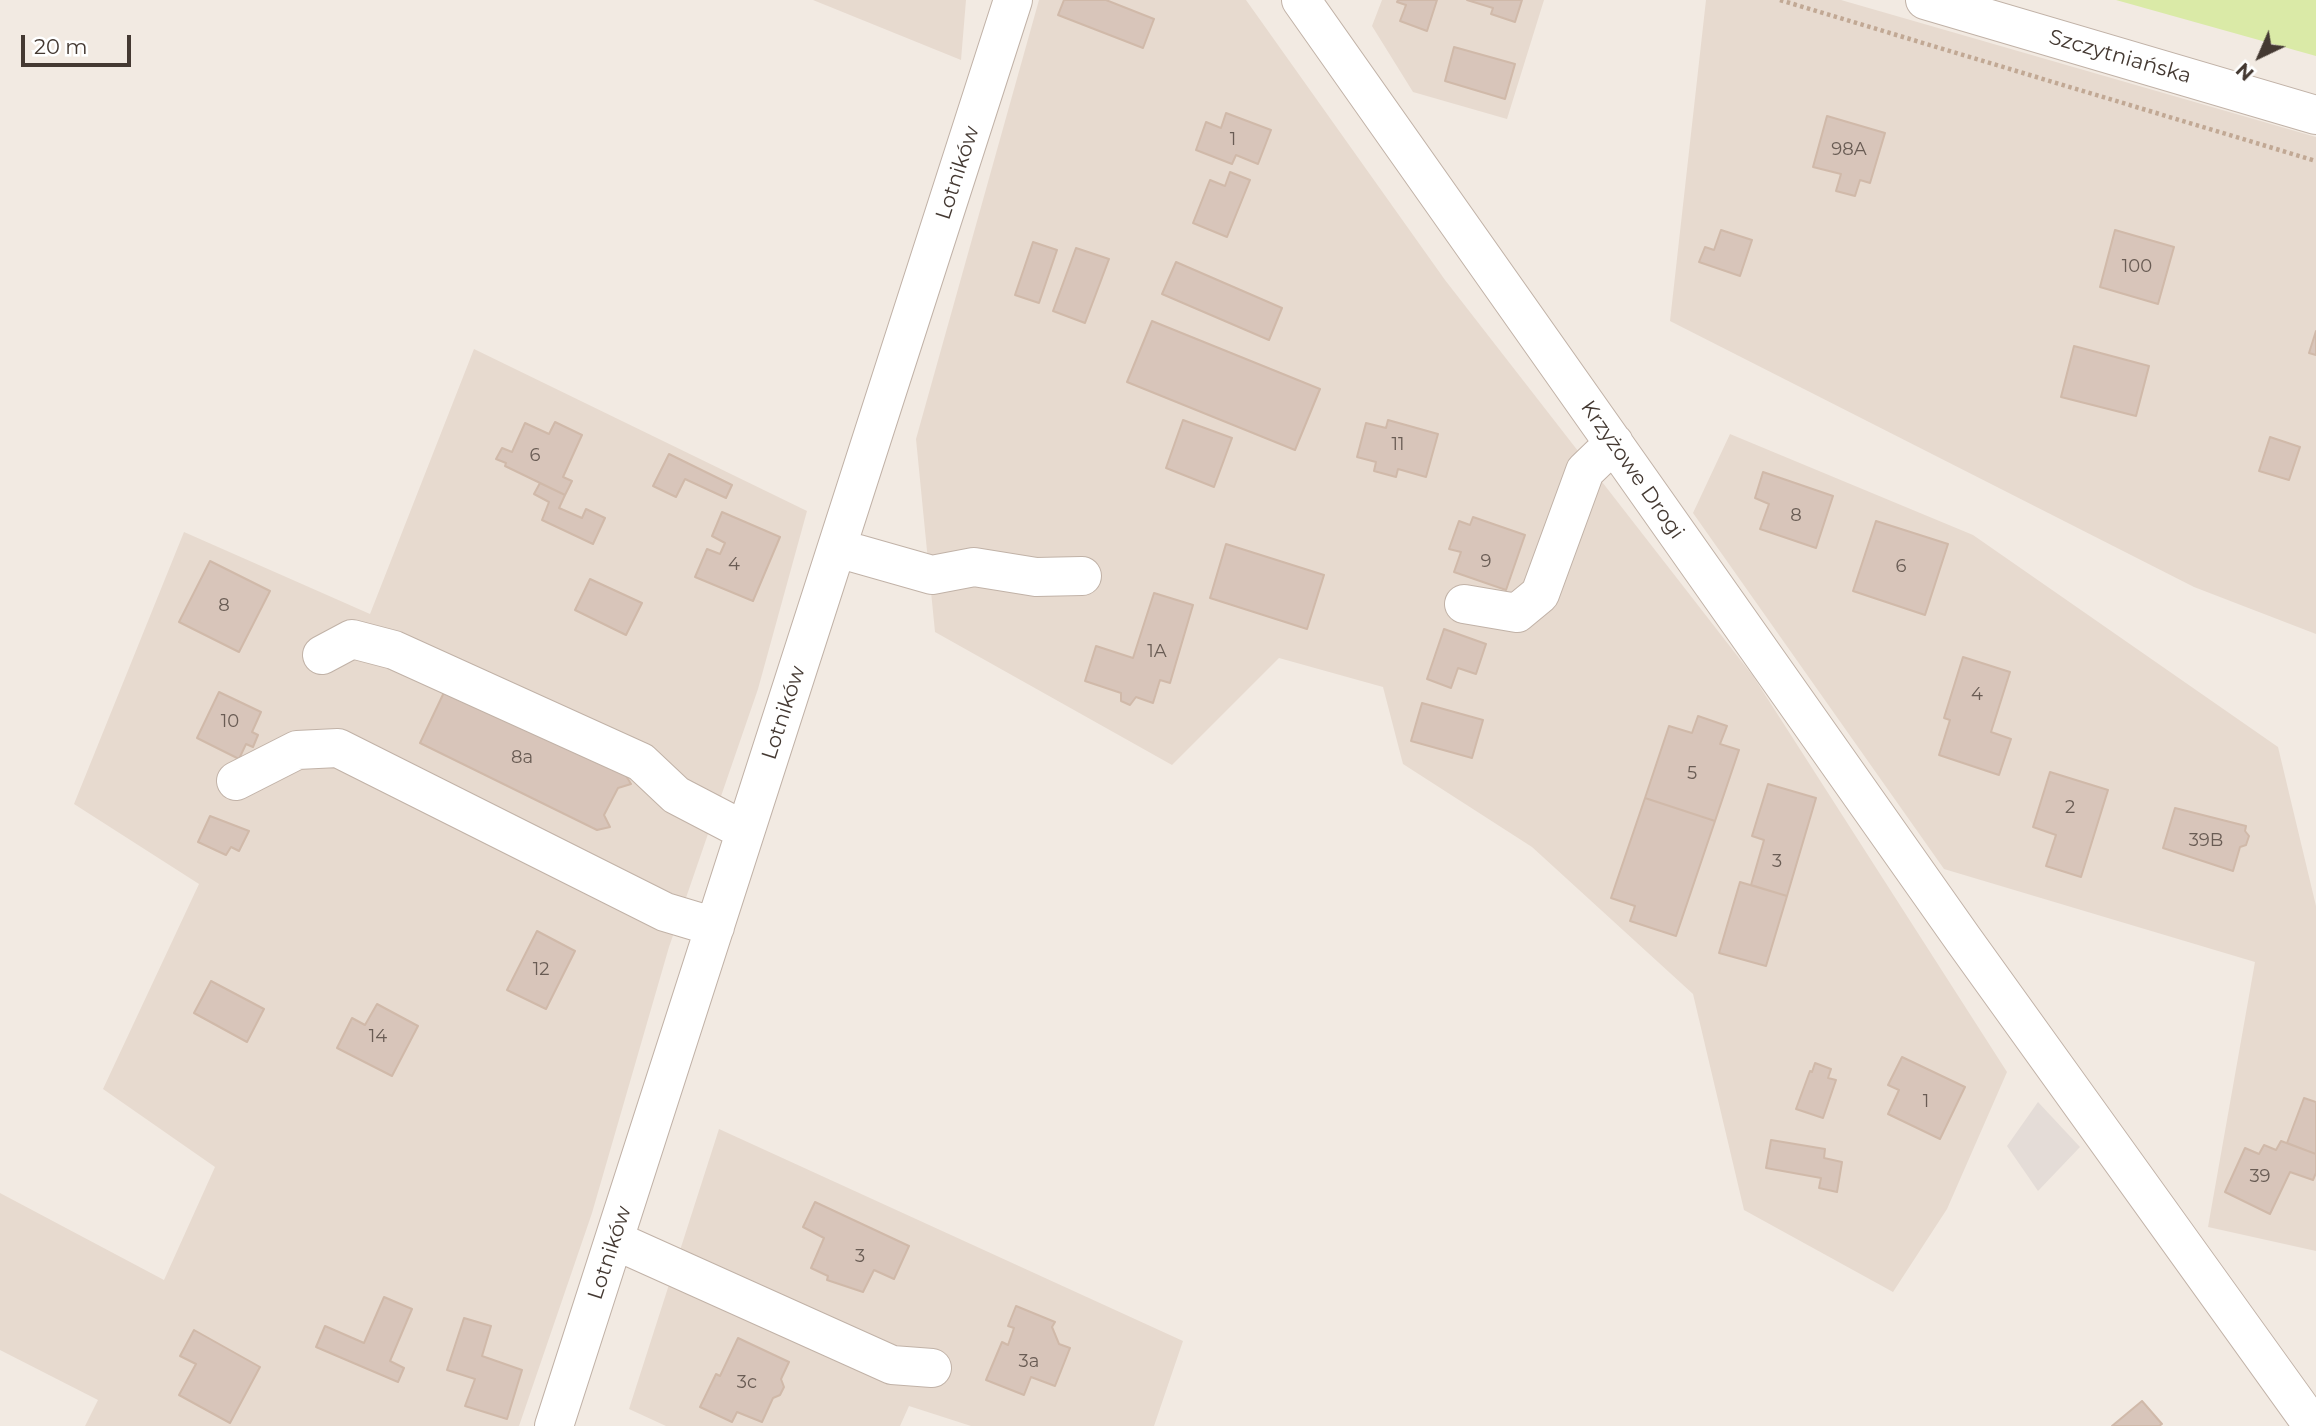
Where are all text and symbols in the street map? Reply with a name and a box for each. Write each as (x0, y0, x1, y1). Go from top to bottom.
scale bar (24, 21, 135, 65)
north arrow (2225, 21, 2295, 91)
street label: Szczytniańska (2046, 25, 2194, 89)
text: 20 m (34, 34, 88, 59)
text: N (2232, 58, 2259, 85)
street label: Lotników (931, 123, 985, 223)
house number: 1 (1230, 129, 1236, 151)
house number: 98A (1831, 139, 1867, 161)
house number: 100 (2122, 256, 2152, 278)
street label: Krzyżowe Drogi (1575, 396, 1689, 544)
house number: 11 (1392, 434, 1404, 456)
house number: 6 (530, 445, 540, 467)
house number: 8 (1790, 505, 1802, 527)
house number: 9 (1481, 551, 1491, 573)
house number: 4 (728, 554, 740, 576)
house number: 6 (1896, 556, 1906, 578)
house number: 8 (218, 595, 230, 617)
house number: 1A (1147, 641, 1167, 663)
street label: Lotników (757, 663, 811, 763)
house number: 4 (1971, 684, 1983, 706)
house number: 10 (221, 711, 239, 733)
house number: 8a (511, 747, 533, 769)
house number: 5 (1687, 763, 1697, 785)
house number: 2 (2065, 797, 2075, 819)
house number: 39B (2189, 830, 2223, 852)
house number: 3 (1772, 851, 1782, 873)
house number: 12 (533, 959, 549, 981)
house number: 14 (369, 1026, 387, 1048)
house number: 1 (1923, 1091, 1929, 1113)
house number: 39 (2249, 1166, 2271, 1188)
street label: Lotników (583, 1203, 637, 1303)
house number: 3 (855, 1246, 865, 1268)
house number: 3a (1019, 1351, 1039, 1373)
house number: 3c (737, 1372, 757, 1394)

